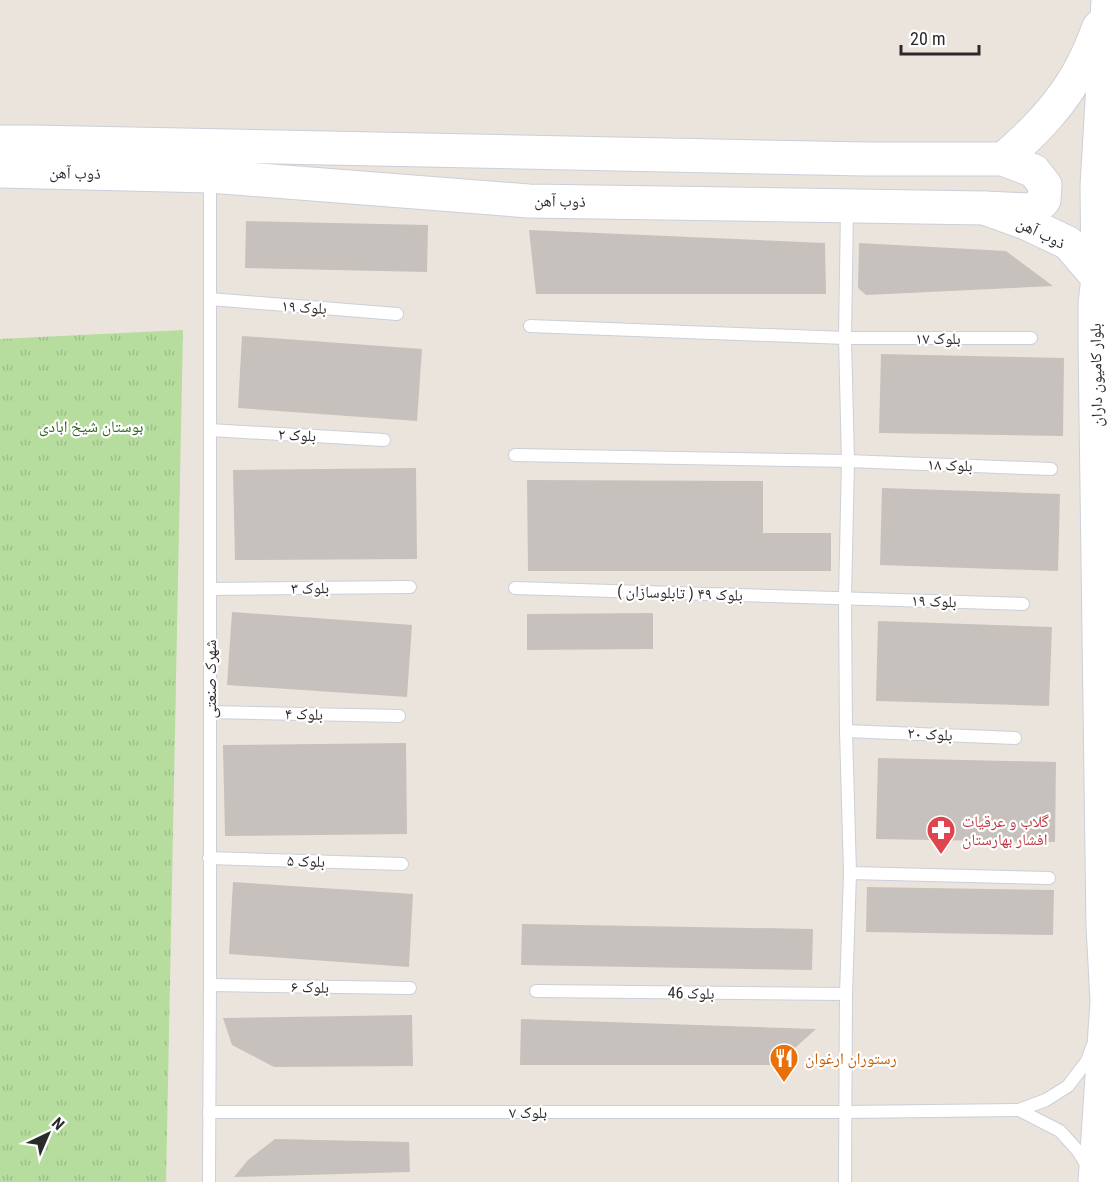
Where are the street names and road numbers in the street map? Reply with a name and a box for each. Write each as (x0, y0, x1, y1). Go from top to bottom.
street label: ذوب آهن (49, 163, 101, 184)
street label: ذوب آهن (534, 191, 586, 212)
street label: ذوب آهن (1013, 213, 1068, 254)
street label: بلوک ۱۹ (281, 296, 327, 318)
street label: بلوار کامیون داران (1086, 323, 1107, 427)
street label: بلوک ۱۷ (915, 329, 961, 348)
street label: بلوک ۲ (277, 425, 317, 445)
street label: بلوک ۱۸ (927, 455, 973, 475)
street label: بلوک ۳ (291, 578, 329, 598)
street label: بلوک ۴۹ ( تابلوسازان ) (617, 581, 743, 606)
street label: بلوک ۱۹ (911, 591, 957, 611)
street label: شهرک صنعتی (201, 640, 221, 718)
street label: بلوک ۴ (285, 704, 323, 724)
street label: بلوک ۲۰ (907, 723, 953, 745)
street label: بلوک ۵ (287, 851, 325, 871)
street label: بلوک ۶ (291, 977, 329, 997)
street label: بلوک 46 (667, 983, 715, 1003)
street label: بلوک ۷ (509, 1103, 547, 1122)

